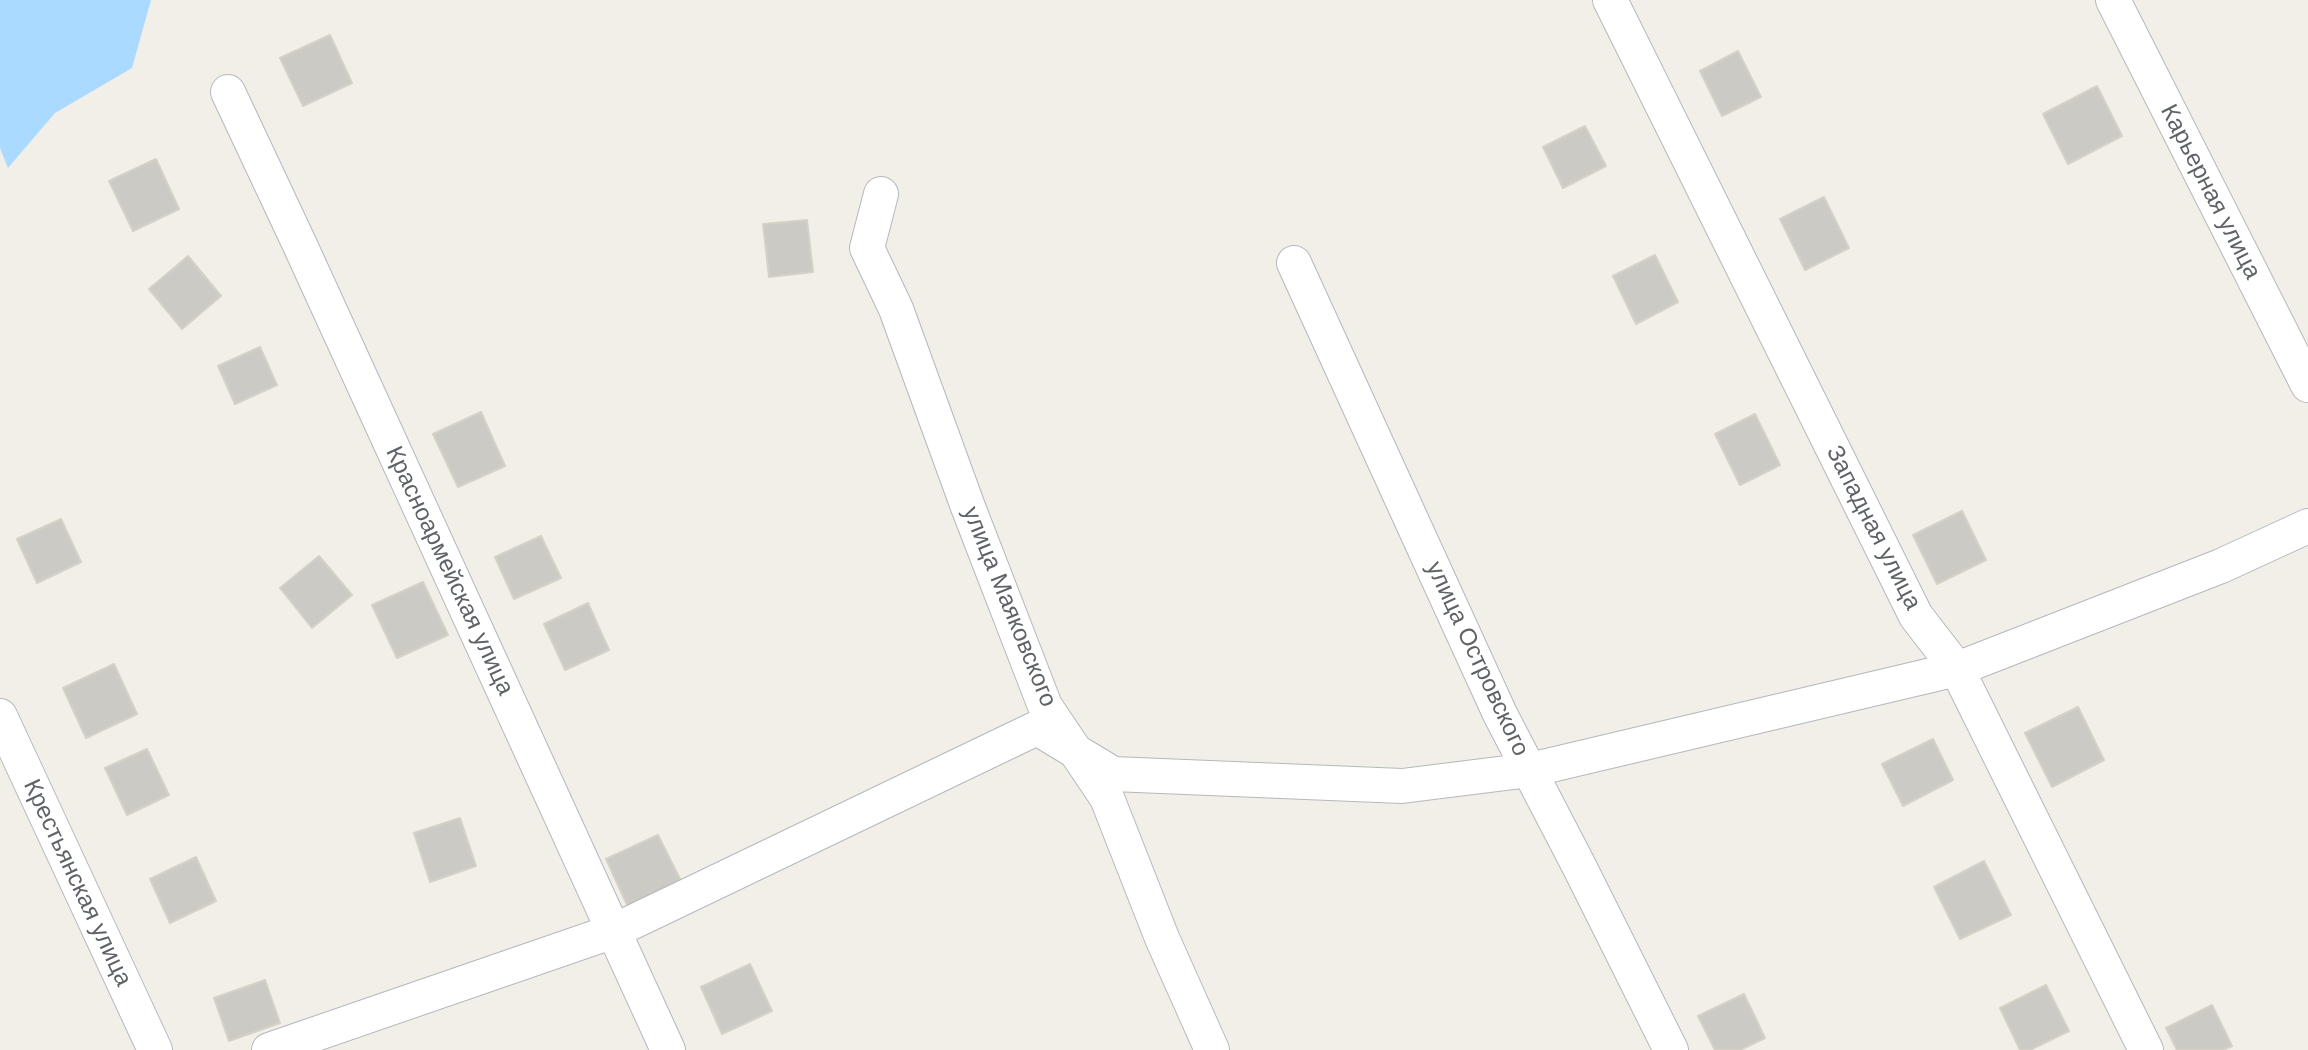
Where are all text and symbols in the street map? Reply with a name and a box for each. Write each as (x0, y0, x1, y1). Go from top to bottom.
street label: Карьерная улица (2154, 100, 2266, 284)
street label: Западная улица (1819, 441, 1927, 615)
street label: Красноармейская улица (379, 442, 519, 700)
street label: улица Маяковского (956, 503, 1062, 711)
street label: улица Островского (1419, 557, 1535, 761)
street label: Крестьянская улица (17, 775, 137, 991)

